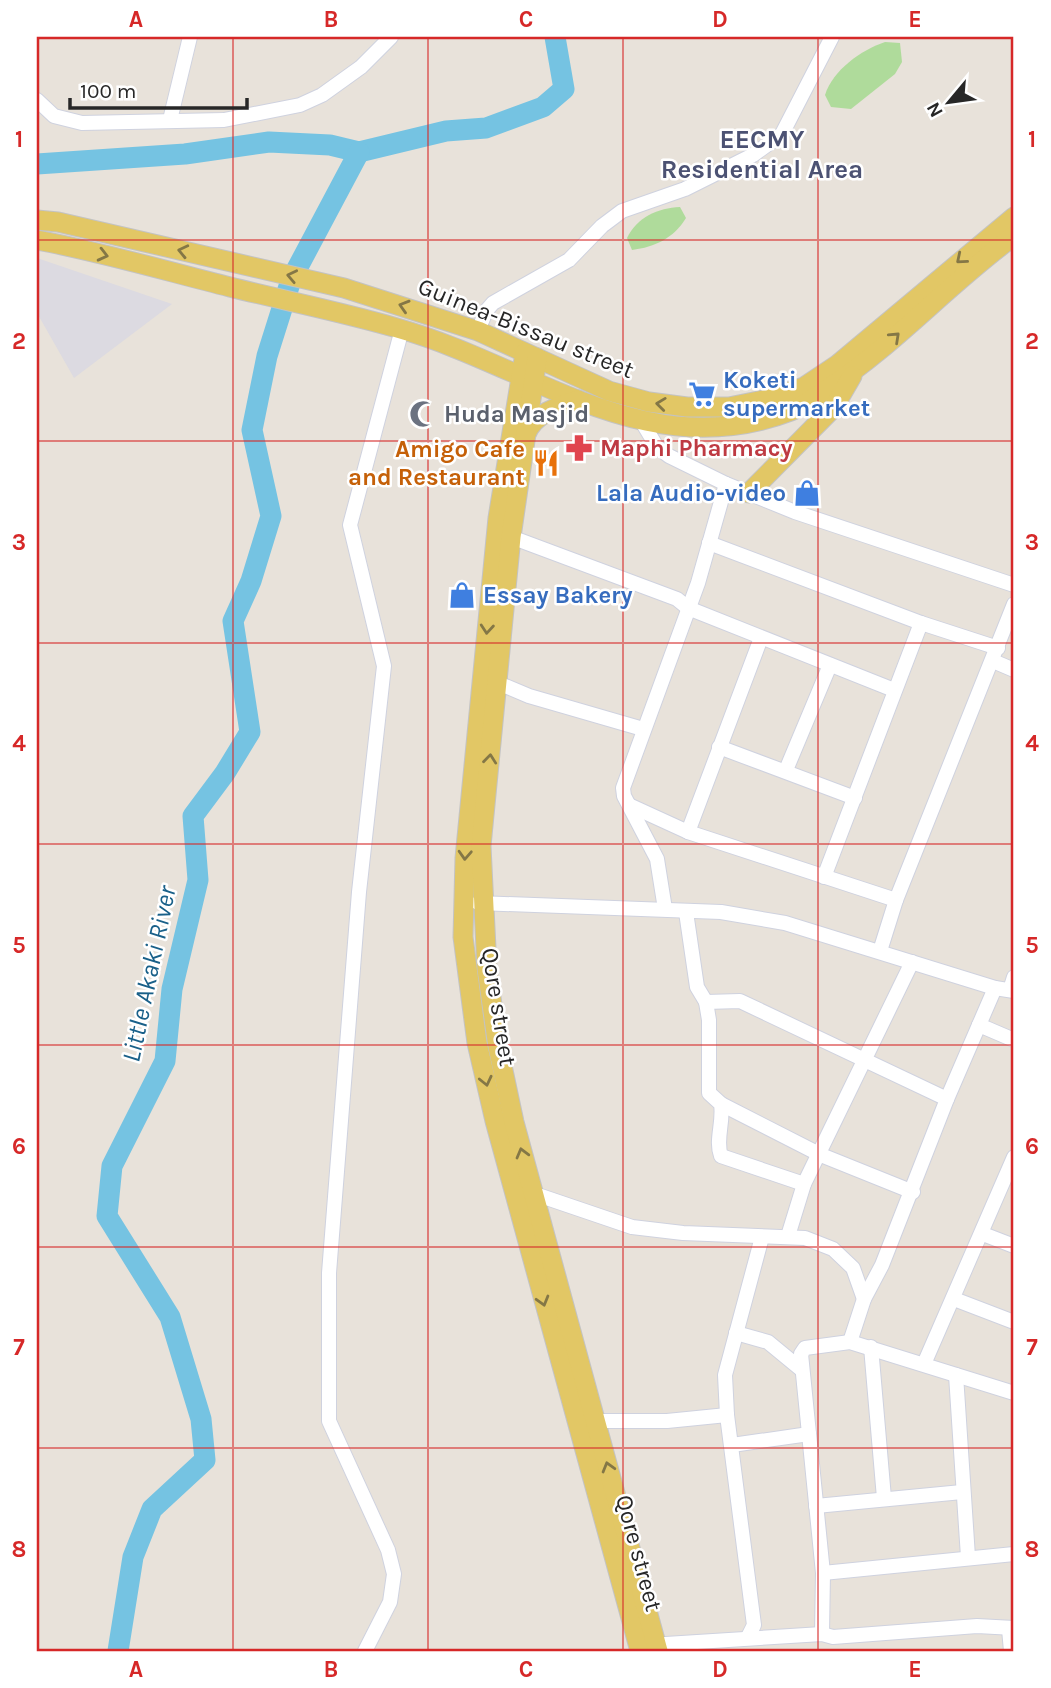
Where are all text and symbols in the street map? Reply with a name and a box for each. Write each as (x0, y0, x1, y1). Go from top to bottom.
text: A (129, 6, 143, 33)
text: B (324, 6, 338, 33)
text: C (519, 6, 533, 33)
text: D (712, 6, 728, 33)
text: E (908, 6, 922, 33)
scale bar (70, 66, 247, 110)
north arrow (914, 66, 984, 136)
text: 100 m (80, 79, 137, 103)
text: N (922, 98, 948, 121)
district label: EECMY Residential Area (661, 124, 863, 185)
text: 1 (15, 126, 23, 153)
text: 1 (1028, 126, 1036, 153)
one-way arrow (177, 245, 189, 259)
one-way arrow (97, 247, 109, 261)
one-way arrow (956, 251, 969, 264)
one-way arrow (286, 270, 298, 284)
street label: Guinea-Bissau street (414, 272, 638, 384)
one-way arrow (398, 299, 410, 314)
text: 2 (12, 328, 26, 355)
text: 2 (1025, 328, 1039, 355)
one-way arrow (887, 333, 900, 345)
place label: Koketi supermarket (723, 366, 870, 422)
supermarket icon: Koketi supermarket (687, 379, 717, 409)
one-way arrow (655, 397, 667, 412)
mosque icon: Huda Masjid (408, 399, 438, 429)
place label: Huda Masjid (444, 400, 589, 428)
pharmacy icon: Maphi Pharmacy (564, 433, 594, 463)
place label: Maphi Pharmacy (600, 434, 793, 462)
place label: Amigo Cafe and Restaurant (348, 435, 525, 491)
restaurant icon: Amigo Cafe and Restaurant (531, 448, 561, 478)
shop icon: Lala Audio-video (792, 478, 822, 508)
place label: Lala Audio-video (596, 479, 786, 507)
text: 3 (12, 529, 26, 556)
text: 3 (1025, 529, 1039, 556)
shop icon: Essay Bakery (447, 580, 477, 610)
place label: Essay Bakery (483, 581, 633, 609)
one-way arrow (480, 624, 495, 635)
text: 4 (12, 730, 26, 757)
text: 4 (1025, 730, 1039, 757)
one-way arrow (483, 753, 498, 764)
one-way arrow (458, 850, 473, 861)
water label: Little Akaki River (115, 882, 183, 1065)
text: 5 (12, 932, 26, 959)
text: 5 (1025, 932, 1039, 959)
street label: Qore street (476, 946, 522, 1068)
one-way arrow (477, 1075, 492, 1087)
text: 6 (12, 1133, 26, 1160)
text: 6 (1025, 1133, 1039, 1160)
one-way arrow (516, 1147, 530, 1159)
one-way arrow (535, 1295, 549, 1307)
text: 7 (13, 1334, 25, 1361)
text: 7 (1026, 1334, 1038, 1361)
one-way arrow (602, 1461, 616, 1473)
street label: Qore street (610, 1492, 668, 1614)
text: 8 (12, 1536, 26, 1563)
text: 8 (1025, 1536, 1039, 1563)
text: A (129, 1656, 143, 1683)
text: B (324, 1656, 338, 1683)
text: C (519, 1656, 533, 1683)
text: D (712, 1656, 728, 1683)
text: E (908, 1656, 922, 1683)

